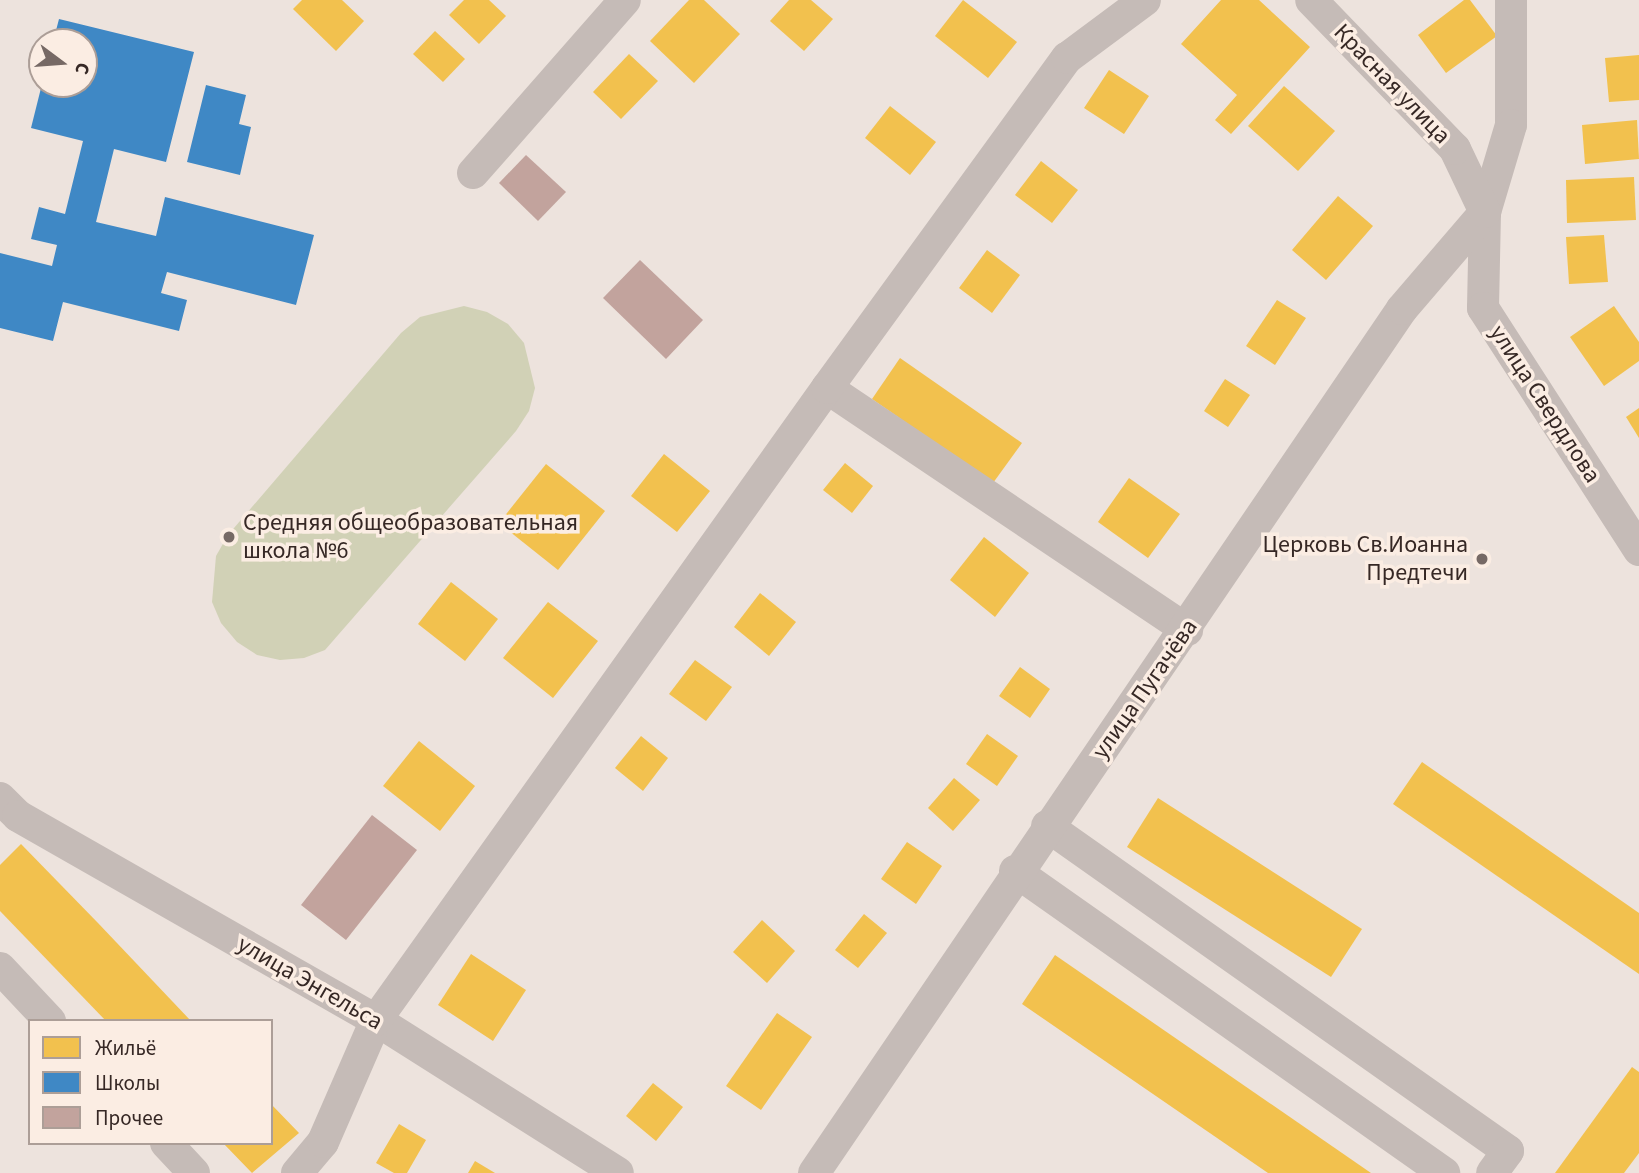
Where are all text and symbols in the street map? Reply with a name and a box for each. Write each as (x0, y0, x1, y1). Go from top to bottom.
street label: Красная улица (1328, 18, 1456, 150)
north arrow (28, 28, 98, 98)
text: С (67, 59, 96, 77)
street label: улица Свердлова (1483, 320, 1607, 488)
place label: Средняя общеобразовательная школа №6 (243, 509, 578, 565)
marker: Средняя общеобразовательная школа №6 (221, 529, 237, 545)
place label: Церковь Св.Иоанна Предтечи (1262, 531, 1468, 587)
marker: Церковь Св.Иоанна Предтечи (1474, 551, 1490, 567)
street label: улица Пугачёва (1086, 614, 1204, 764)
street label: улица Энгельса (232, 930, 388, 1036)
legend (28, 1019, 273, 1145)
text: Жильё (95, 1033, 156, 1063)
text: Школы (95, 1068, 160, 1098)
text: Прочее (95, 1103, 163, 1133)

